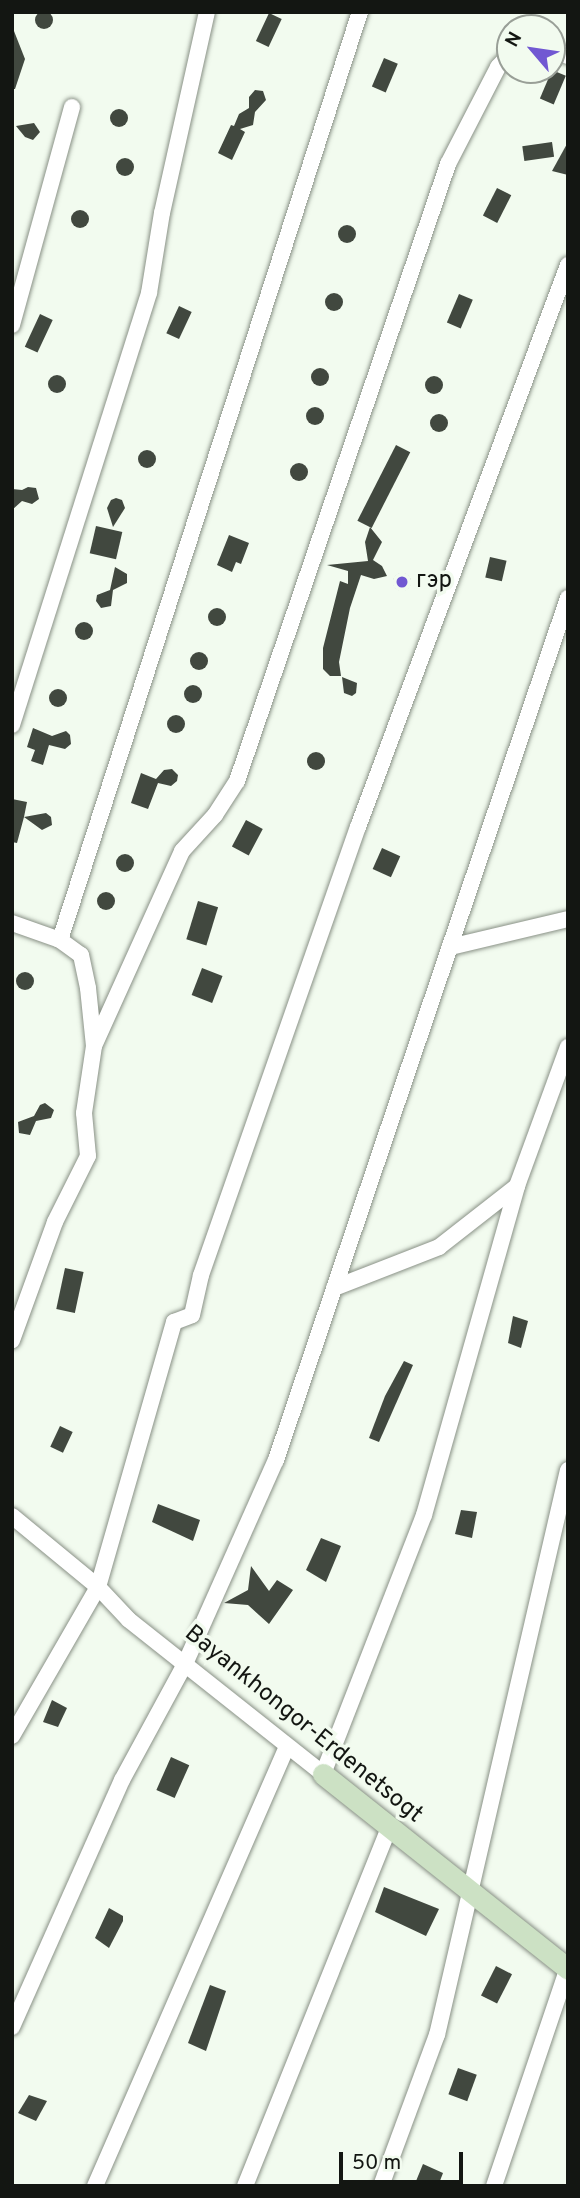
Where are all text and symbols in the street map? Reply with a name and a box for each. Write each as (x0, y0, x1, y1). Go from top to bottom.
north arrow (496, 14, 566, 84)
text: N (501, 28, 528, 52)
place label: гэр (416, 568, 452, 596)
marker: гэр (394, 574, 410, 590)
street label: Bayankhongor-Erdenetsogt (178, 1620, 428, 1830)
scale bar (342, 2138, 466, 2182)
text: 50 m (352, 2150, 401, 2177)

